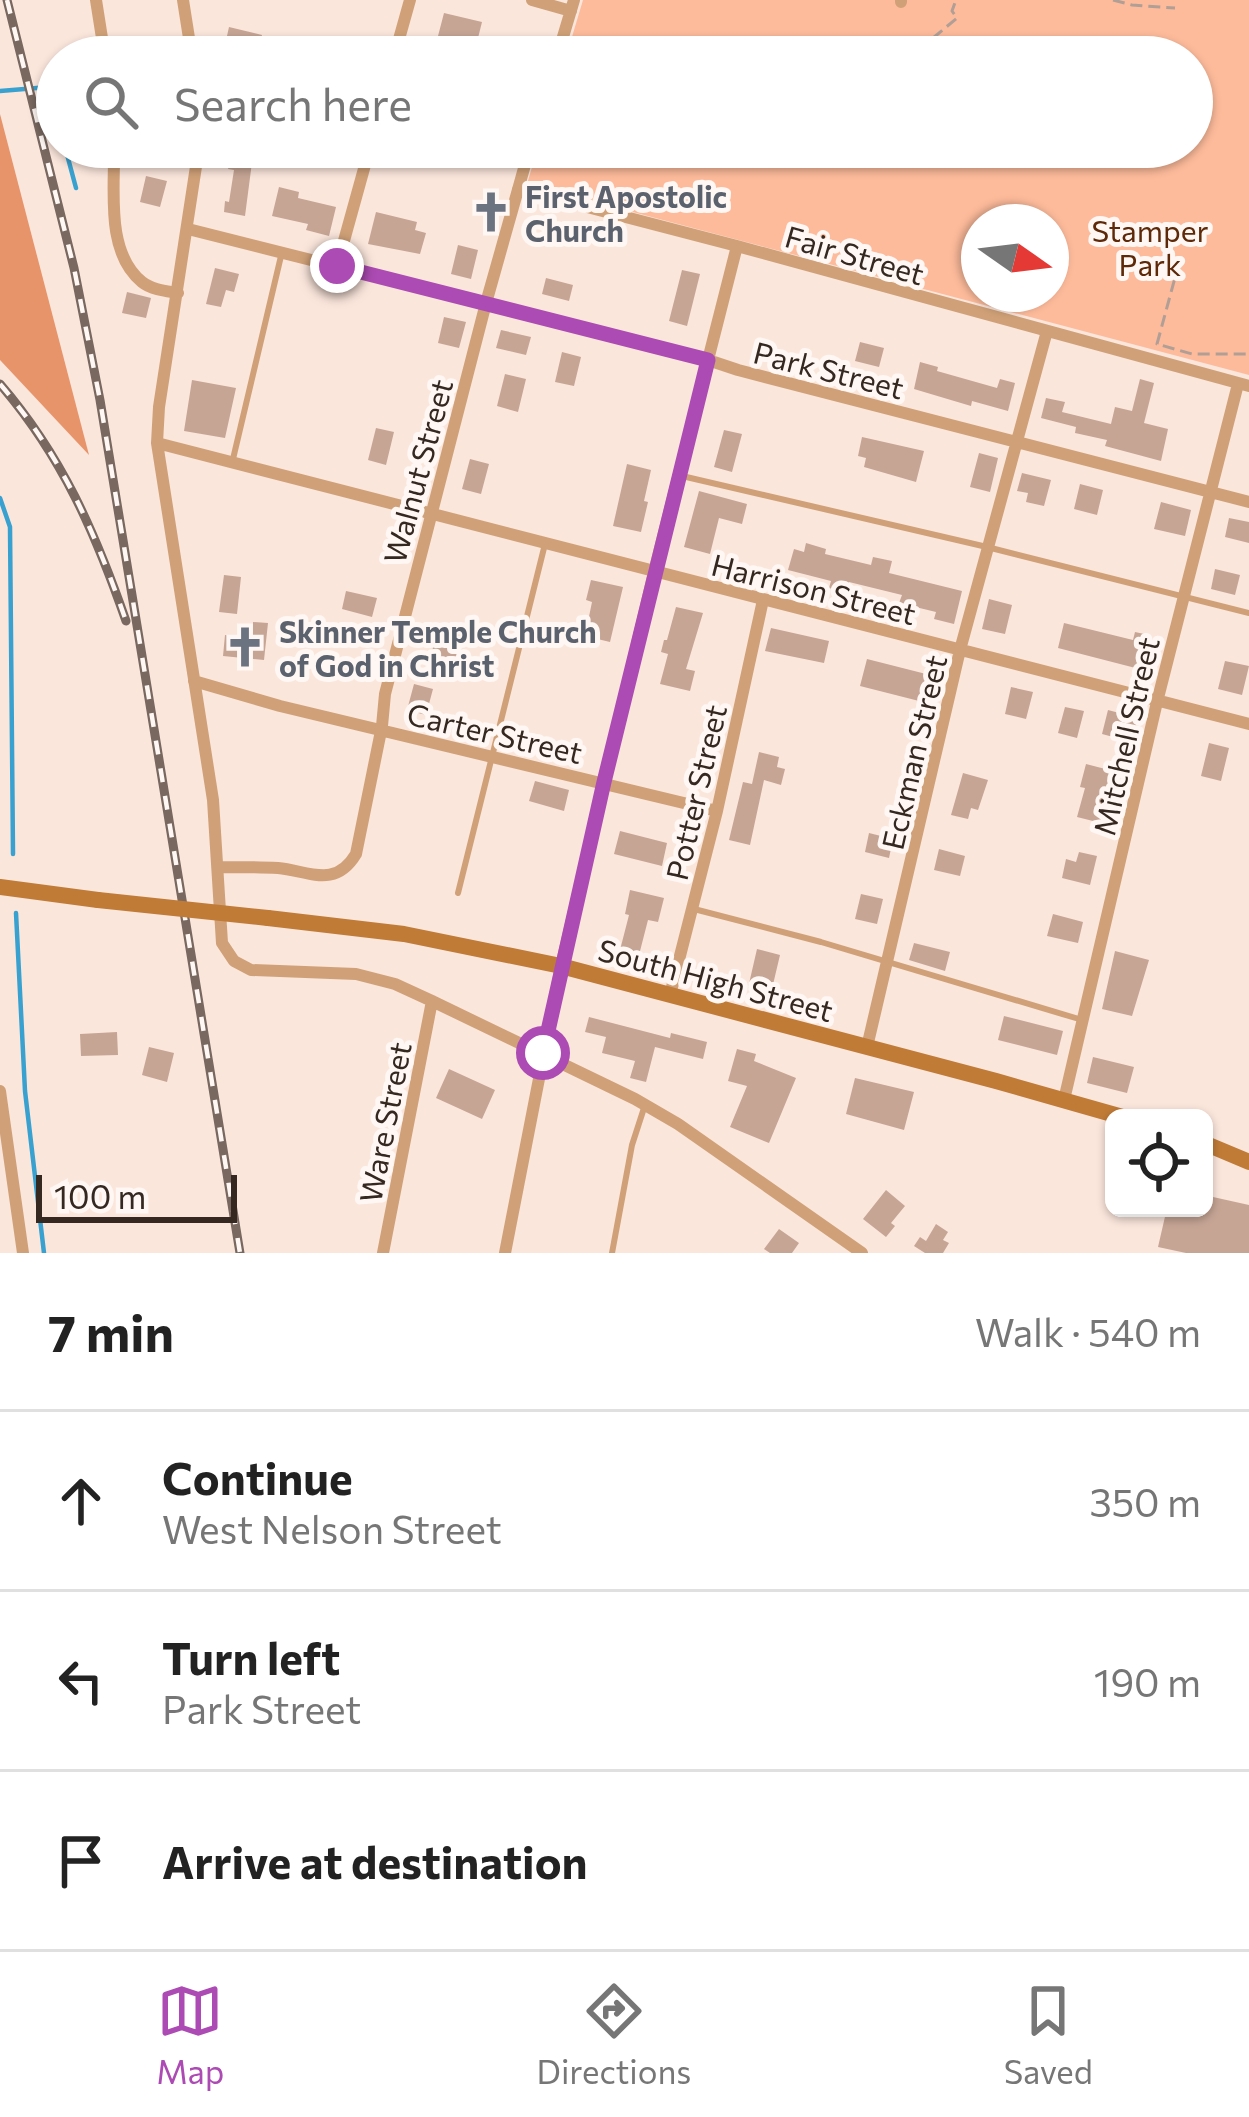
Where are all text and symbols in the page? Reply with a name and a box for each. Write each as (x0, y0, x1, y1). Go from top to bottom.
search box (36, 36, 1213, 168)
icon: search (78, 69, 144, 135)
text: Search here (174, 75, 412, 130)
place label: First Apostolic Church (525, 177, 727, 248)
church icon: First Apostolic Church (468, 189, 514, 235)
north arrow (961, 204, 1069, 312)
park label: Stamper Park (1091, 211, 1209, 282)
street label: Fair Street (781, 217, 929, 291)
route end (310, 239, 364, 293)
street label: Park Street (750, 333, 908, 405)
street label: Walnut Street (375, 375, 459, 567)
street label: Harrison Street (708, 545, 920, 631)
place label: Skinner Temple Church of God in Christ (279, 612, 597, 683)
church icon: Skinner Temple Church of God in Christ (222, 624, 268, 670)
street label: Mitchell Street (1084, 633, 1166, 839)
street label: Eckman Street (873, 651, 953, 853)
street label: Carter Street (404, 694, 586, 770)
street label: Potter Street (657, 701, 733, 883)
street label: South High Street (594, 930, 838, 1028)
route start (516, 1026, 570, 1080)
street label: Ware Street (350, 1039, 418, 1205)
map controls (1105, 1109, 1213, 1217)
button: locate (1105, 1109, 1213, 1217)
scale bar (36, 1169, 237, 1222)
text: 100 m (54, 1175, 146, 1216)
text: 7 min (48, 1300, 174, 1363)
text: Walk · 540 m (975, 1307, 1201, 1355)
text: Continue (162, 1449, 353, 1504)
icon: ahead (48, 1468, 114, 1534)
text: 350 m (1089, 1477, 1201, 1525)
text: West Nelson Street (162, 1504, 502, 1552)
text: Turn left (162, 1629, 340, 1684)
icon: left (48, 1648, 114, 1714)
text: 190 m (1094, 1657, 1201, 1705)
text: Park Street (162, 1684, 361, 1732)
icon: arrive (48, 1828, 114, 1894)
text: Arrive at destination (162, 1833, 588, 1888)
tab: Map (156, 1978, 224, 2091)
tab: Directions (537, 1978, 691, 2091)
tab: Saved (1004, 1978, 1093, 2091)

